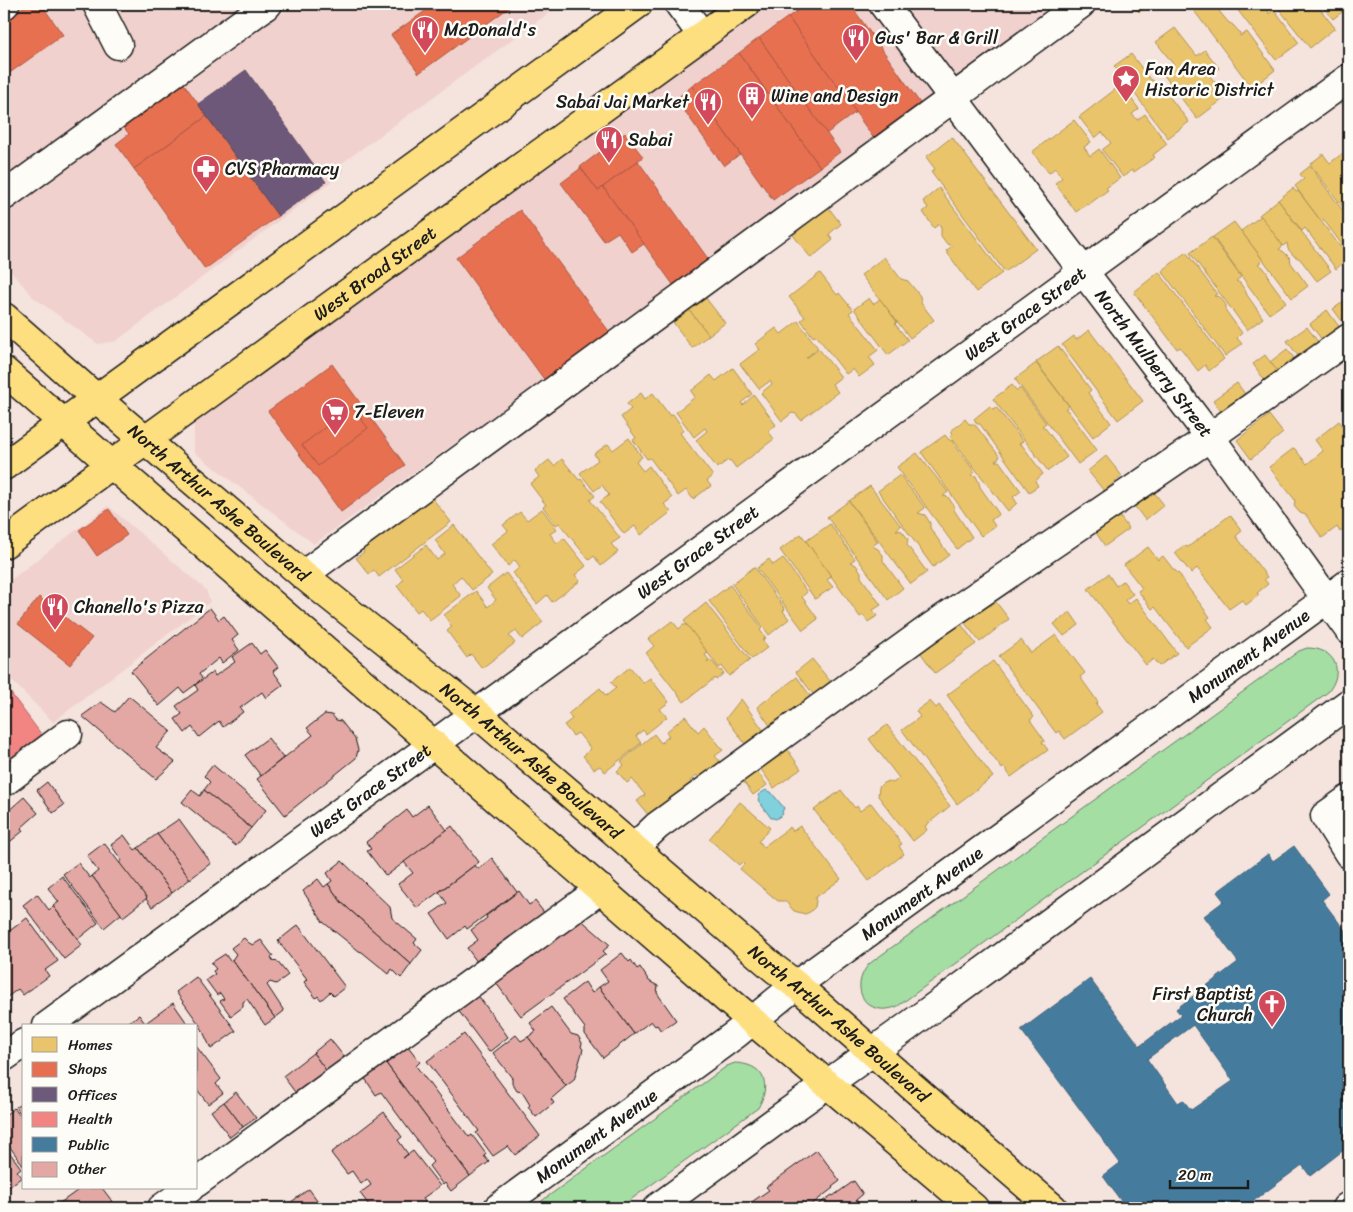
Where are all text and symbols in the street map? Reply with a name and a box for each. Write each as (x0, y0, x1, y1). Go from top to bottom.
place label: McDonald's (444, 14, 537, 46)
restaurant icon: McDonald's (410, 15, 440, 54)
place label: Gus' Bar & Grill (875, 22, 999, 54)
restaurant icon: Gus' Bar & Grill (841, 23, 871, 62)
place label: Fan Area Historic District (1145, 53, 1275, 106)
place icon: Fan Area Historic District (1111, 64, 1141, 103)
place label: Wine and Design (771, 80, 899, 112)
building icon: Wine and Design (737, 81, 767, 120)
place label: Sabai Jai Market (556, 86, 690, 118)
restaurant icon: Sabai Jai Market (693, 87, 723, 126)
place label: Sabai (628, 124, 673, 156)
restaurant icon: Sabai (594, 125, 624, 164)
place label: CVS Pharmacy (225, 153, 340, 185)
pharmacy icon: CVS Pharmacy (191, 154, 221, 193)
street label: West Broad Street (306, 217, 444, 329)
street label: West Grace Street (957, 258, 1093, 369)
street label: North Mulberry Street (1086, 282, 1221, 445)
place label: 7-Eleven (354, 396, 425, 428)
supermarket icon: 7-Eleven (320, 397, 350, 436)
street label: North Arthur Ashe Boulevard (120, 416, 318, 591)
street label: West Grace Street (630, 496, 766, 608)
place label: Chanello's Pizza (74, 591, 205, 623)
restaurant icon: Chanello's Pizza (40, 592, 70, 631)
street label: Monument Avenue (1180, 600, 1317, 712)
street label: North Arthur Ashe Boulevard (432, 674, 631, 849)
street label: West Grace Street (302, 735, 439, 846)
street label: Monument Avenue (854, 837, 991, 949)
street label: North Arthur Ashe Boulevard (741, 936, 938, 1112)
place label: First Baptist Church (1152, 978, 1253, 1031)
church icon: First Baptist Church (1257, 989, 1287, 1028)
legend (22, 1024, 198, 1190)
text: Homes (68, 1032, 112, 1058)
text: Shops (68, 1056, 108, 1082)
street label: Monument Avenue (528, 1080, 665, 1192)
text: Offices (68, 1082, 117, 1108)
text: Health (68, 1106, 113, 1132)
text: Public (68, 1132, 110, 1158)
text: Other (68, 1156, 107, 1182)
scale bar (1170, 1157, 1248, 1189)
text: 20 m (1178, 1162, 1212, 1188)

